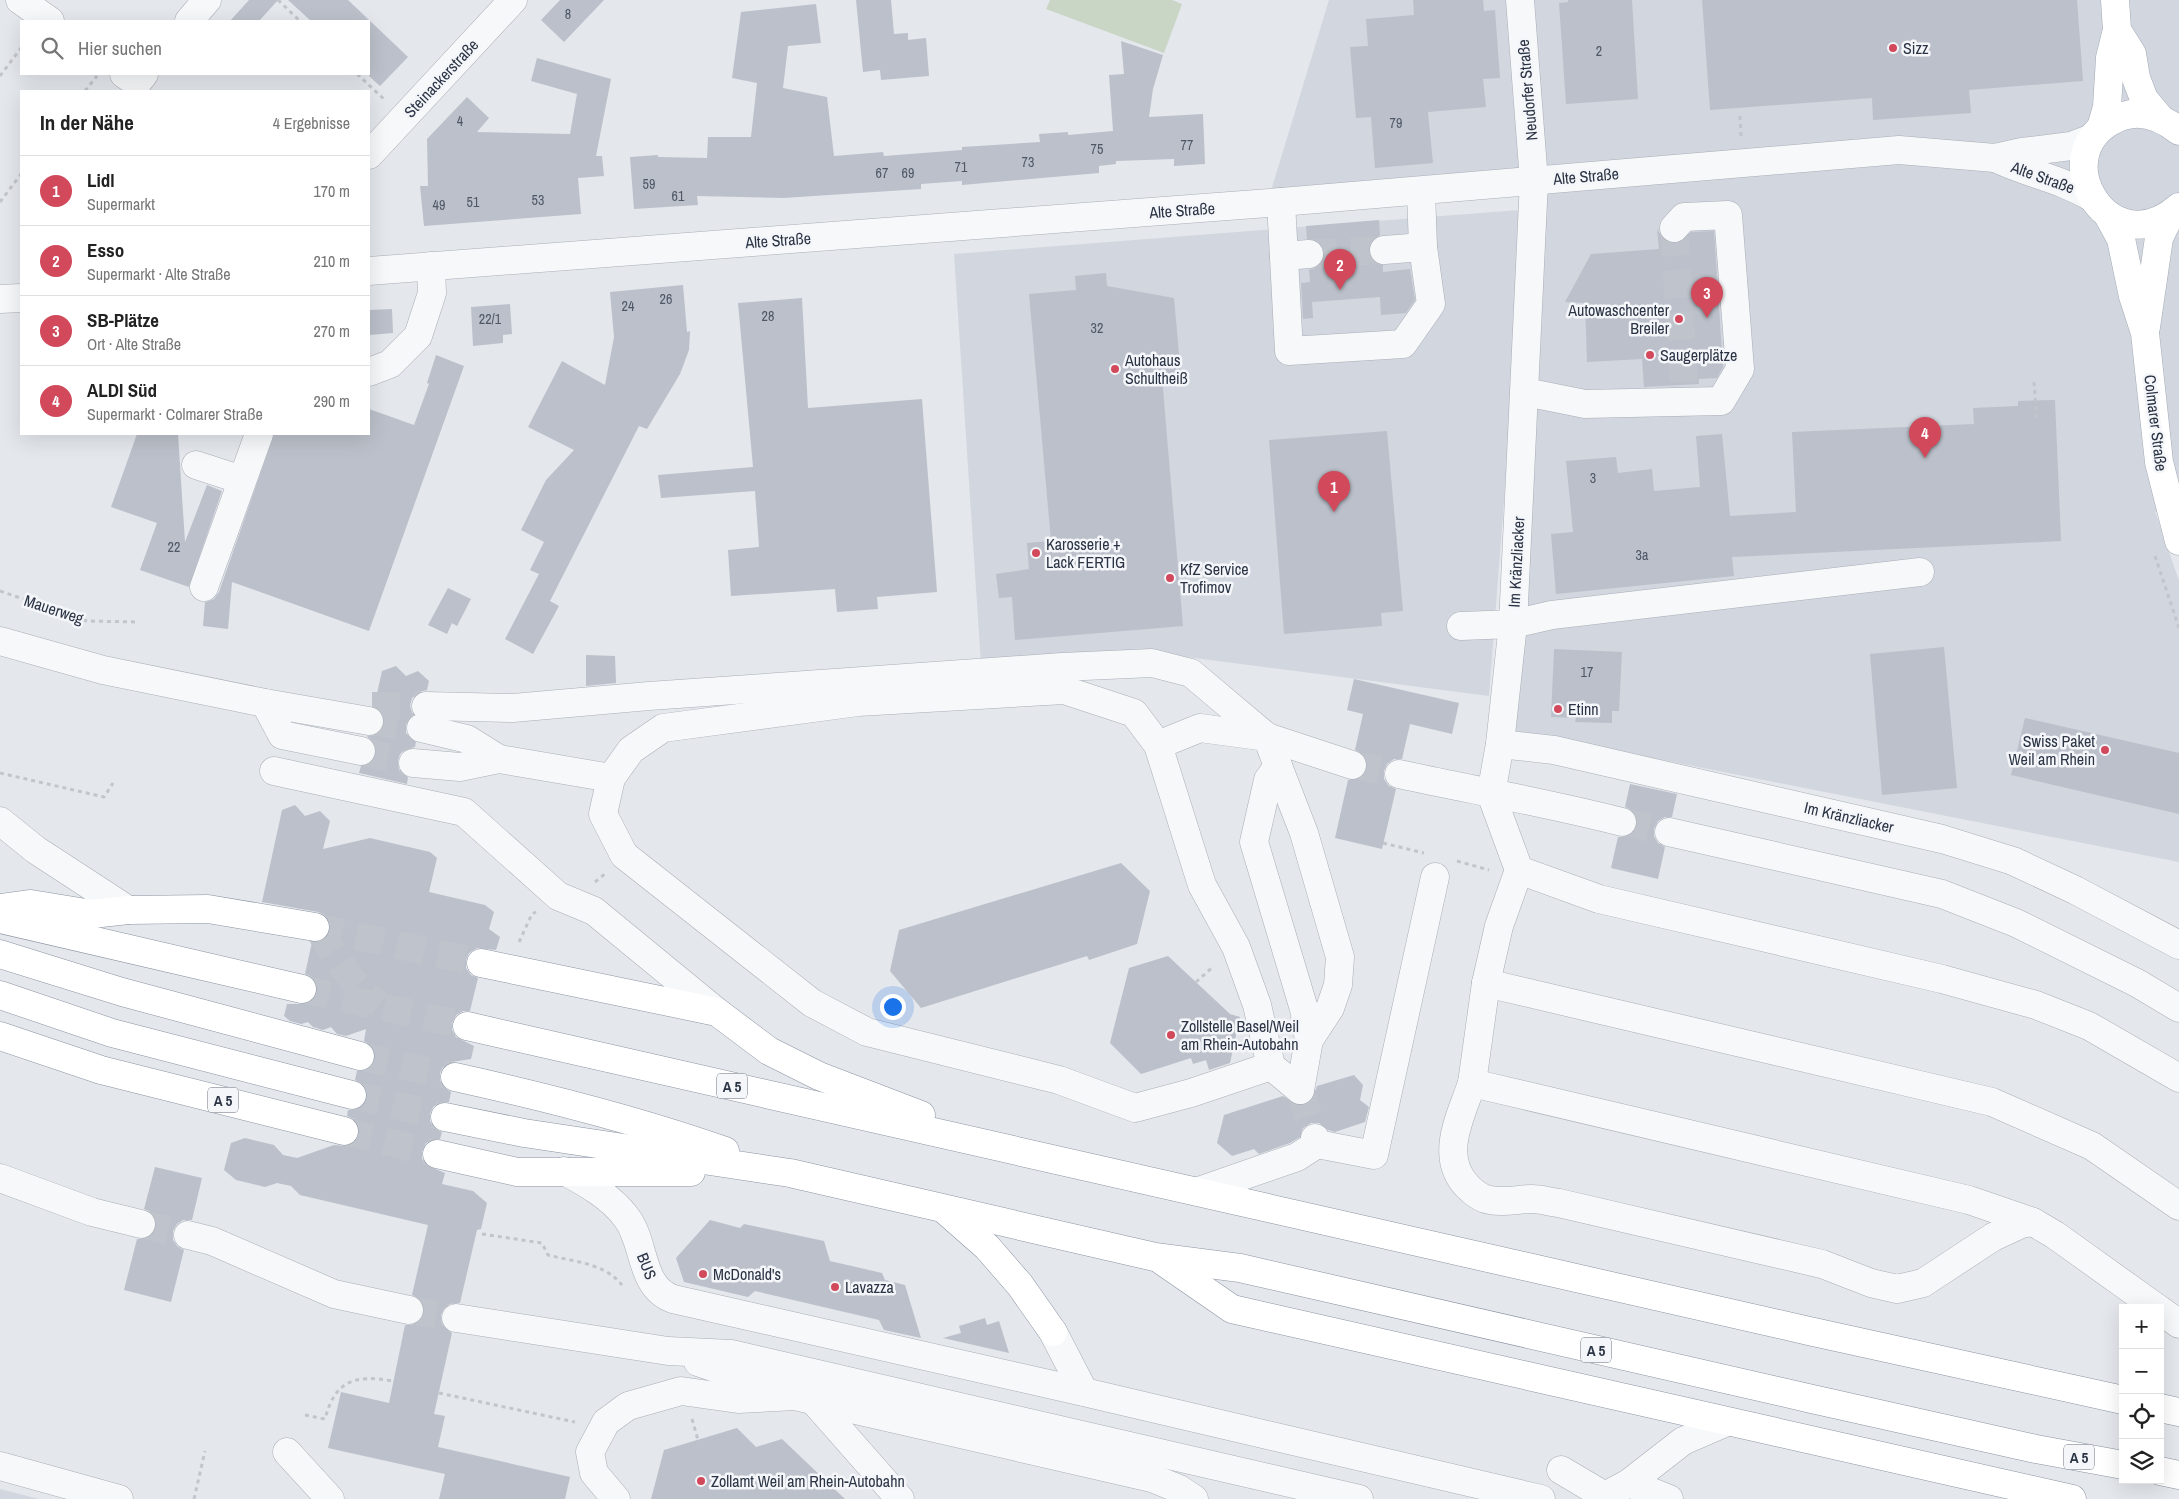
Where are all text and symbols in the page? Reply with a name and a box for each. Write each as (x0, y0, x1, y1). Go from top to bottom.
house number: 8 (565, 5, 571, 23)
search box (20, 20, 370, 75)
icon: search (38, 34, 66, 62)
street label: Steinackerstraße (399, 34, 483, 122)
text: Hier suchen (78, 35, 162, 61)
place label: Sizz (1903, 37, 1929, 59)
street label: Neudorfer Straße (1512, 39, 1542, 141)
house number: 2 (1596, 42, 1602, 60)
marker: Sizz (1887, 42, 1899, 54)
text: In der Nähe (40, 108, 134, 137)
text: 4 Ergebnisse (273, 112, 350, 134)
house number: 4 (457, 112, 464, 130)
house number: 79 (1390, 114, 1402, 132)
house number: 77 (1181, 136, 1193, 154)
house number: 75 (1091, 140, 1103, 158)
house number: 73 (1022, 153, 1034, 171)
street label: Alte Straße (2007, 155, 2078, 199)
house number: 71 (955, 158, 968, 176)
street label: Alte Straße (1551, 162, 1620, 190)
house number: 67 (876, 164, 888, 182)
house number: 69 (902, 164, 914, 182)
text: Lidl (87, 167, 115, 193)
house number: 59 (643, 175, 655, 193)
text: 1 (52, 180, 60, 202)
text: 170 m (314, 180, 350, 202)
house number: 61 (672, 187, 685, 205)
house number: 53 (532, 191, 544, 209)
text: Supermarkt (87, 193, 155, 215)
house number: 51 (467, 193, 480, 211)
house number: 49 (433, 196, 445, 214)
street label: Alte Straße (1147, 197, 1216, 223)
street label: Alte Straße (743, 227, 812, 253)
text: Esso (87, 237, 124, 263)
pin: 2 (1324, 249, 1356, 290)
text: 2 (52, 250, 60, 272)
text: 210 m (314, 250, 350, 272)
text: Supermarkt · Alte Straße (87, 263, 231, 285)
pin: 3 (1691, 277, 1723, 318)
house number: 26 (660, 290, 672, 308)
house number: 24 (622, 297, 635, 315)
place label: Autowaschcenter Breiler (1567, 299, 1670, 339)
text: SB-Plätze (87, 307, 159, 333)
house number: 28 (762, 307, 774, 325)
house number: 22/1 (479, 310, 502, 328)
marker: Autowaschcenter Breiler (1673, 313, 1685, 325)
house number: 32 (1091, 319, 1103, 337)
text: 3 (52, 320, 60, 342)
text: 270 m (314, 320, 350, 342)
text: Ort · Alte Straße (87, 333, 181, 355)
place label: Saugerplätze (1660, 344, 1737, 366)
place label: Autohaus Schultheiß (1124, 349, 1188, 389)
marker: Saugerplätze (1644, 349, 1656, 361)
marker: Autohaus Schultheiß (1109, 363, 1121, 375)
street label: Colmarer Straße (2139, 374, 2173, 472)
text: ALDI Süd (87, 377, 157, 403)
text: 4 (52, 390, 60, 412)
text: 290 m (314, 390, 350, 412)
text: Supermarkt · Colmarer Straße (87, 403, 263, 425)
pin: 4 (1909, 417, 1941, 458)
house number: 3 (1590, 469, 1596, 487)
pin: 1 (1318, 471, 1350, 512)
street label: Im Kränzliacker (1503, 515, 1529, 608)
place label: Karosserie + Lack FERTIG (1046, 533, 1125, 573)
house number: 22 (168, 538, 180, 556)
house number: 3a (1636, 546, 1649, 564)
marker: Karosserie + Lack FERTIG (1030, 547, 1042, 559)
place label: KfZ Service Trofimov (1180, 558, 1249, 598)
marker: KfZ Service Trofimov (1164, 572, 1176, 584)
street label: Mauerweg (21, 589, 87, 629)
house number: 17 (1581, 663, 1593, 681)
place label: Etinn (1568, 698, 1599, 720)
marker: Etinn (1552, 703, 1564, 715)
place label: Swiss Paket Weil am Rhein (2008, 730, 2095, 770)
marker: Swiss Paket Weil am Rhein (2099, 744, 2111, 756)
street label: Im Kränzliacker (1802, 796, 1896, 838)
your location (880, 994, 906, 1020)
place label: Zollstelle Basel/Weil am Rhein-Autobahn (1181, 1015, 1299, 1055)
marker: Zollstelle Basel/Weil am Rhein-Autobahn (1165, 1029, 1177, 1041)
road number: A 5 (717, 1074, 747, 1098)
road number: A 5 (208, 1088, 238, 1112)
street label: BUS (632, 1249, 662, 1283)
place label: McDonald's (713, 1263, 781, 1285)
marker: McDonald's (697, 1268, 709, 1280)
place label: Lavazza (845, 1276, 895, 1298)
marker: Lavazza (829, 1281, 841, 1293)
map controls (2119, 1304, 2164, 1484)
button: + (2119, 1304, 2164, 1349)
road number: A 5 (1581, 1338, 1611, 1362)
button: − (2119, 1349, 2164, 1394)
button: locate (2119, 1394, 2164, 1439)
button: layers (2119, 1439, 2164, 1484)
road number: A 5 (2064, 1444, 2094, 1470)
place label: Zollamt Weil am Rhein-Autobahn (711, 1470, 905, 1492)
marker: Zollamt Weil am Rhein-Autobahn (695, 1475, 707, 1487)

